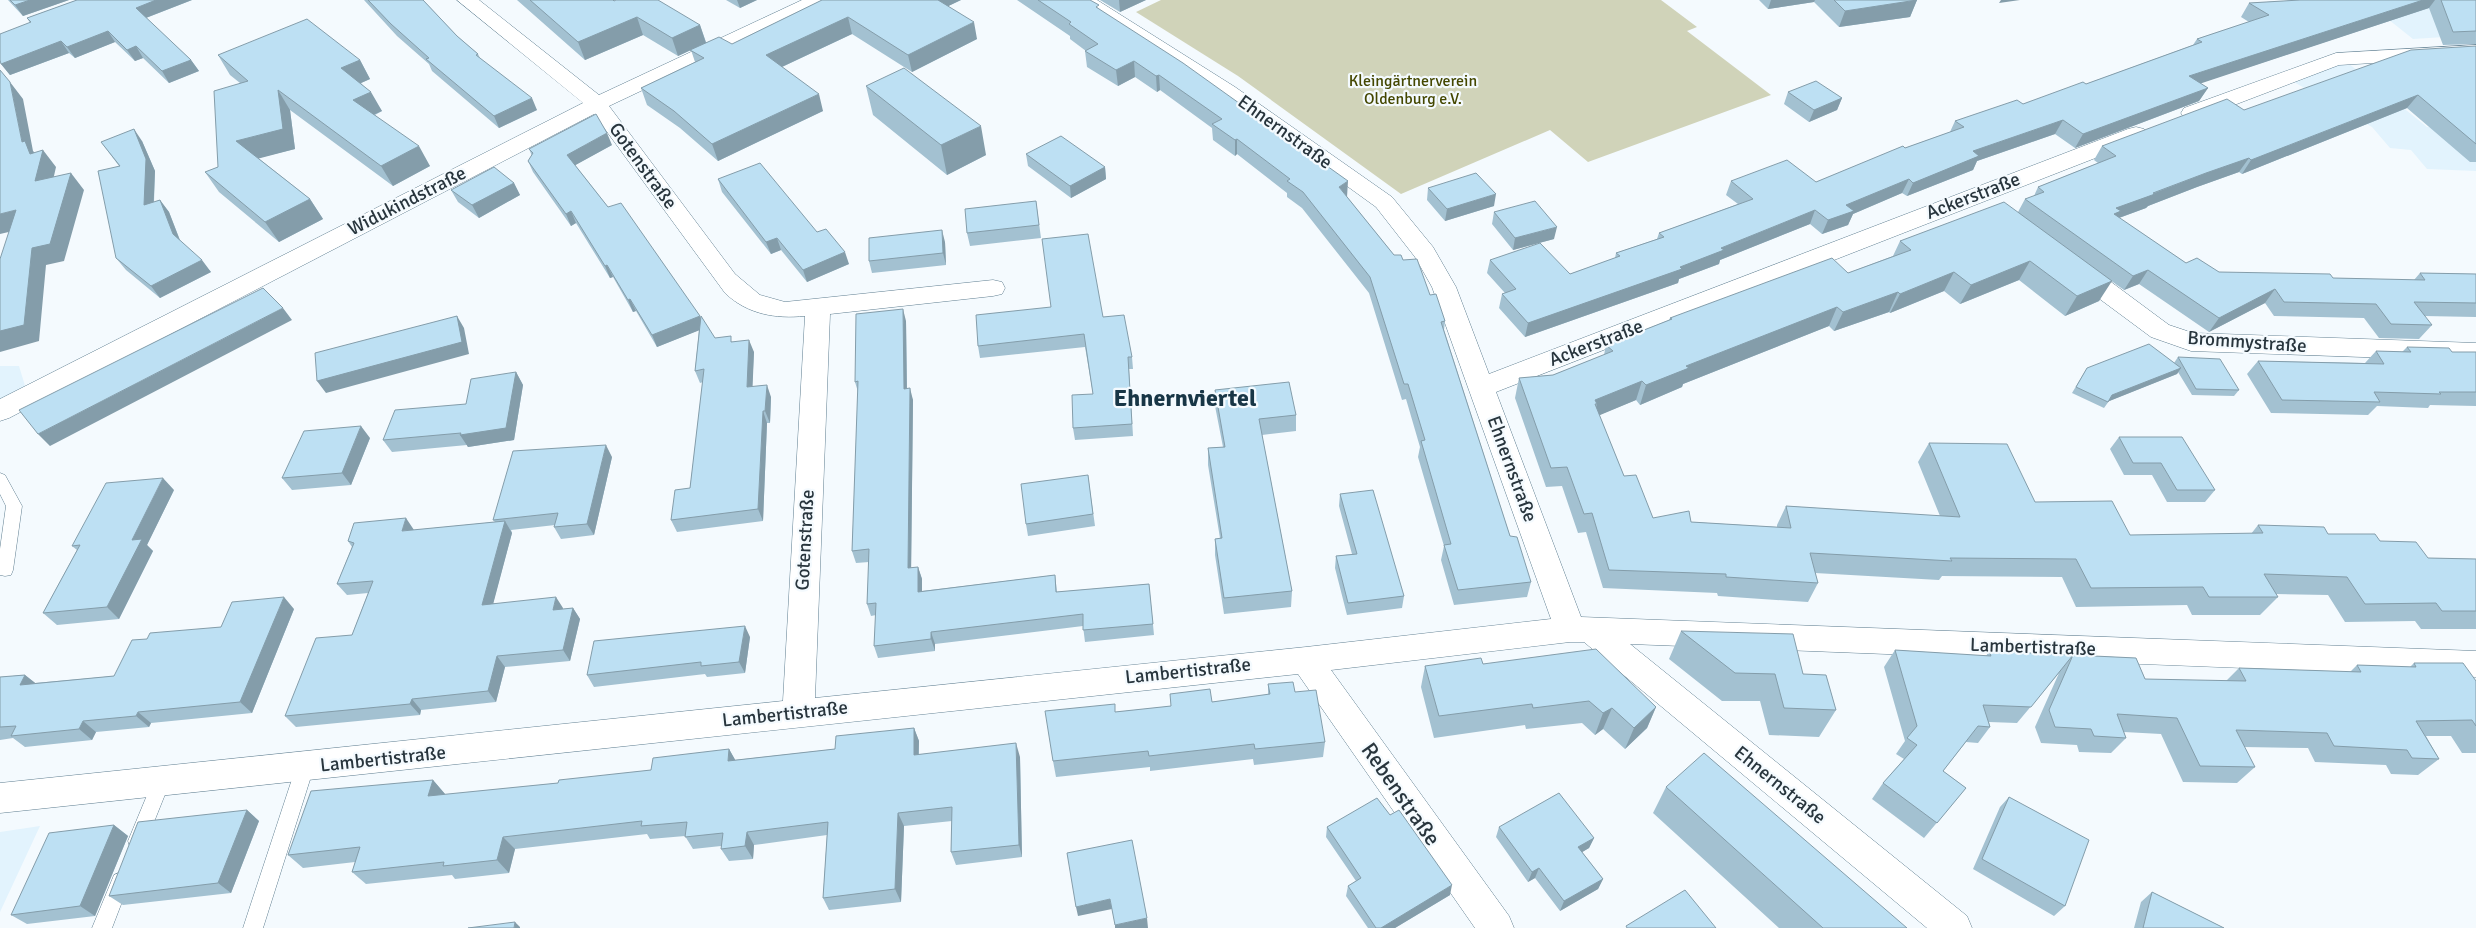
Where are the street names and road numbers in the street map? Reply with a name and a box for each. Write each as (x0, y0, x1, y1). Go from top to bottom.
street label: Ehnernstraße (1233, 90, 1337, 174)
street label: Gotenstraße (604, 118, 682, 214)
street label: Widukindstraße (344, 161, 470, 241)
street label: Ackerstraße (1923, 167, 2023, 225)
street label: Ackerstraße (1546, 314, 1646, 372)
street label: Brommystraße (2187, 326, 2307, 358)
street label: Ehnernstraße (1482, 413, 1542, 525)
street label: Gotenstraße (790, 489, 820, 591)
street label: Lambertistraße (1969, 633, 2097, 661)
street label: Lambertistraße (1124, 652, 1252, 690)
street label: Lambertistraße (721, 695, 849, 733)
street label: Rebenstraße (1356, 737, 1446, 851)
street label: Lambertistraße (319, 740, 447, 778)
street label: Ehnernstraße (1729, 741, 1831, 829)

